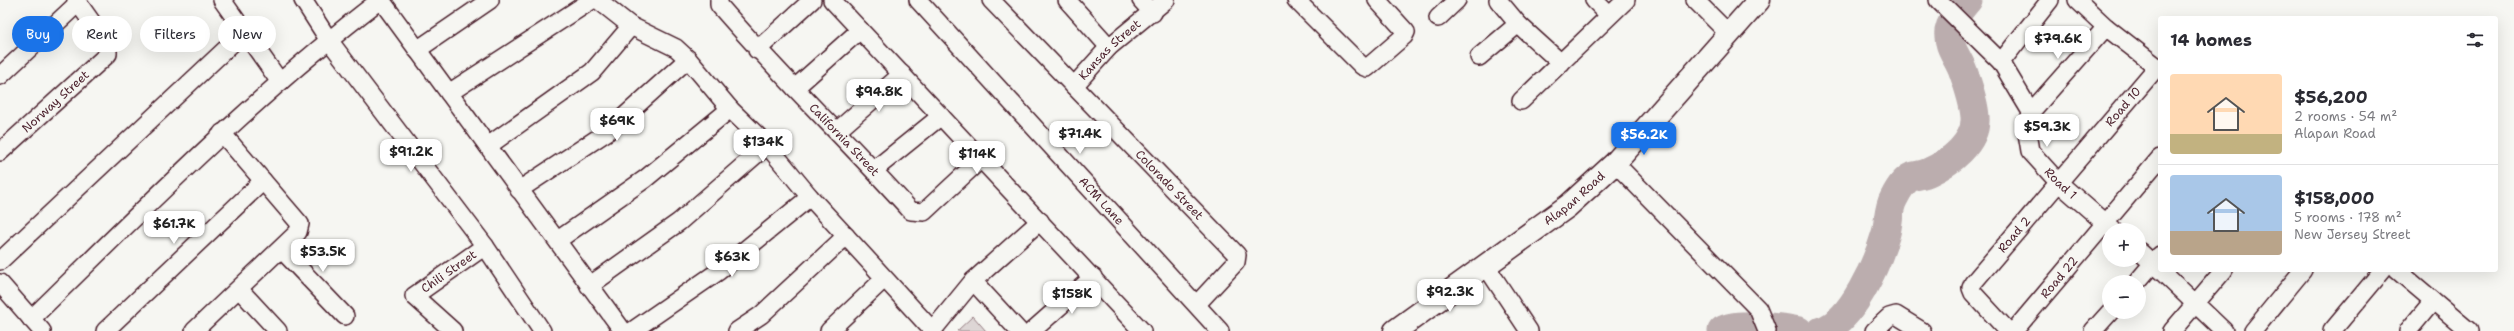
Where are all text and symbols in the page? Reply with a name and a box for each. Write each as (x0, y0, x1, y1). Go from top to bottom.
chip: Buy (12, 16, 64, 52)
chip: Rent (72, 16, 132, 52)
chip: Filters (140, 16, 210, 52)
chip: New (218, 16, 276, 52)
street label: Kansas Street (1075, 16, 1144, 83)
pin: $79.6K (2025, 26, 2091, 60)
text: 14 homes (2170, 29, 2252, 51)
icon: filters (2464, 29, 2486, 51)
text: $79.6K (2034, 30, 2082, 47)
street label: Norway Street (18, 67, 93, 136)
pin: $94.8K (846, 79, 912, 113)
text: $94.8K (855, 83, 903, 100)
street label: Road 10 (2102, 84, 2145, 130)
text: $56,200 (2294, 86, 2368, 108)
icon: home (2202, 90, 2250, 138)
street label: California Street (806, 100, 883, 180)
pin: $69K (593, 108, 641, 142)
text: 2 rooms · 54 m² (2294, 108, 2397, 125)
text: $69K (599, 112, 635, 129)
pin: $59.3K (2014, 114, 2080, 148)
text: $59.3K (2023, 118, 2071, 135)
pin: $71.4K (1047, 121, 1113, 155)
pin: $56.2K (1611, 122, 1677, 156)
text: $71.4K (1058, 125, 1102, 142)
text: Alapan Road (2294, 125, 2376, 142)
text: $56.2K (1620, 126, 1668, 143)
pin: $134K (735, 129, 791, 163)
text: $134K (742, 133, 784, 150)
pin: $91.2K (378, 139, 444, 173)
pin: $114K (949, 141, 1005, 175)
text: $91.2K (389, 143, 433, 160)
text: $114K (958, 145, 996, 162)
street label: Colorado Street (1132, 147, 1207, 223)
street label: Road 1 (2041, 164, 2080, 203)
street label: Alapan Road (1540, 168, 1609, 229)
street label: ACM Lane (1075, 173, 1127, 229)
text: $158,000 (2294, 187, 2375, 209)
icon: home (2202, 191, 2250, 239)
text: 5 rooms · 178 m² (2294, 209, 2402, 226)
pin: $61.7K (141, 211, 207, 245)
street label: Road 2 (1994, 213, 2034, 256)
text: $61.7K (153, 215, 195, 232)
map controls (2102, 223, 2146, 319)
button: + (2102, 223, 2146, 267)
text: New Jersey Street (2294, 226, 2411, 243)
pin: $53.5K (290, 239, 356, 273)
text: $53.5K (300, 243, 346, 260)
pin: $63K (708, 244, 756, 278)
street label: Chili Street (418, 246, 480, 297)
text: $63K (714, 248, 750, 265)
street label: Road 22 (2037, 253, 2082, 302)
button: − (2102, 275, 2146, 319)
pin: $92.3K (1417, 279, 1483, 313)
pin: $158K (1044, 281, 1100, 315)
text: $92.3K (1426, 283, 1474, 300)
text: $158K (1052, 285, 1092, 302)

